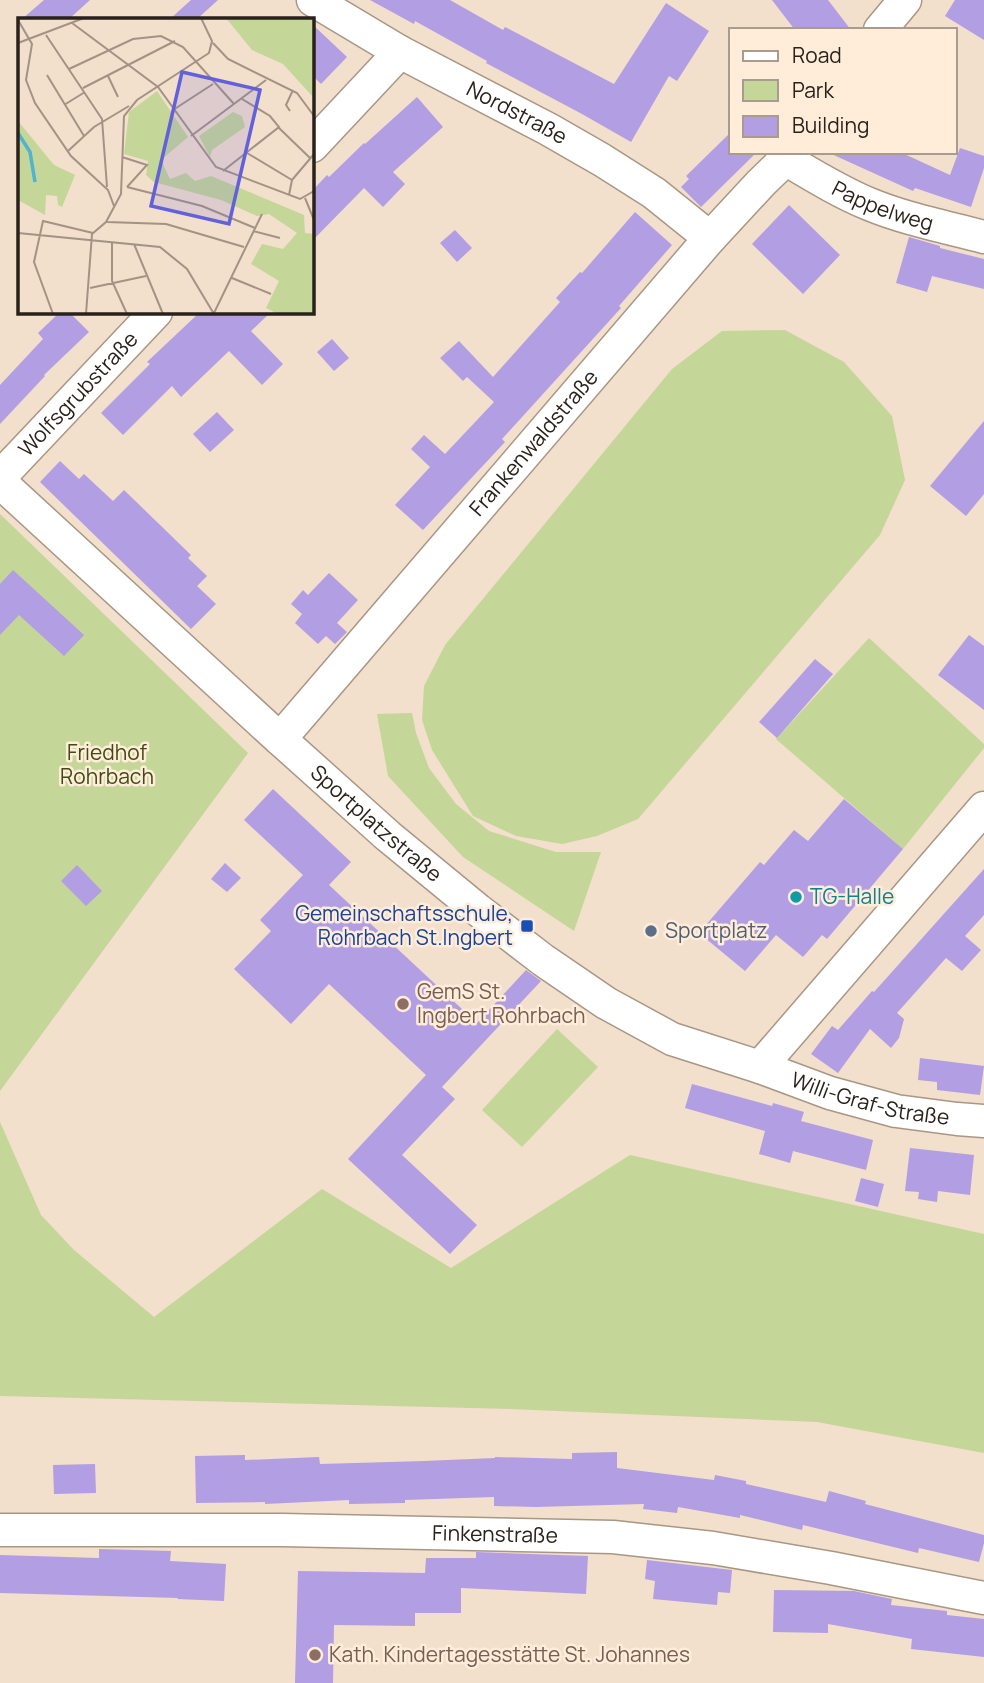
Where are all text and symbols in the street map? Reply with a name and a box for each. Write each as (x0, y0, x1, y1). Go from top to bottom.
inset map (18, 18, 313, 313)
legend (729, 28, 956, 154)
text: Road (792, 41, 842, 69)
street label: Nordstraße (462, 74, 573, 150)
text: Park (792, 76, 834, 104)
text: Building (792, 111, 869, 139)
street label: Pappelweg (828, 174, 937, 237)
street label: Wolfsgrubstraße (12, 325, 143, 462)
street label: Frankenwaldstraße (463, 363, 604, 521)
park label: Friedhof Rohrbach (60, 738, 154, 790)
street label: Sportplatzstraße (305, 758, 448, 888)
place label: TG-Halle (810, 882, 894, 910)
marker: TG-Halle (788, 889, 804, 905)
place label: Gemeinschaftsschule, Rohrbach St.Ingbert (295, 899, 513, 951)
place label: Sportplatz (665, 916, 767, 944)
marker: Gemeinschaftsschule, Rohrbach St.Ingbert (519, 918, 535, 934)
marker: Sportplatz (643, 923, 659, 939)
place label: GemS St. Ingbert Rohrbach (417, 977, 586, 1029)
marker: GemS St. Ingbert Rohrbach (395, 996, 411, 1012)
street label: Willi-Graf-Straße (787, 1065, 951, 1131)
street label: Finkenstraße (432, 1518, 558, 1549)
place label: Kath. Kindertagesstätte St. Johannes (329, 1640, 690, 1668)
marker: Kath. Kindertagesstätte St. Johannes (307, 1647, 323, 1663)

